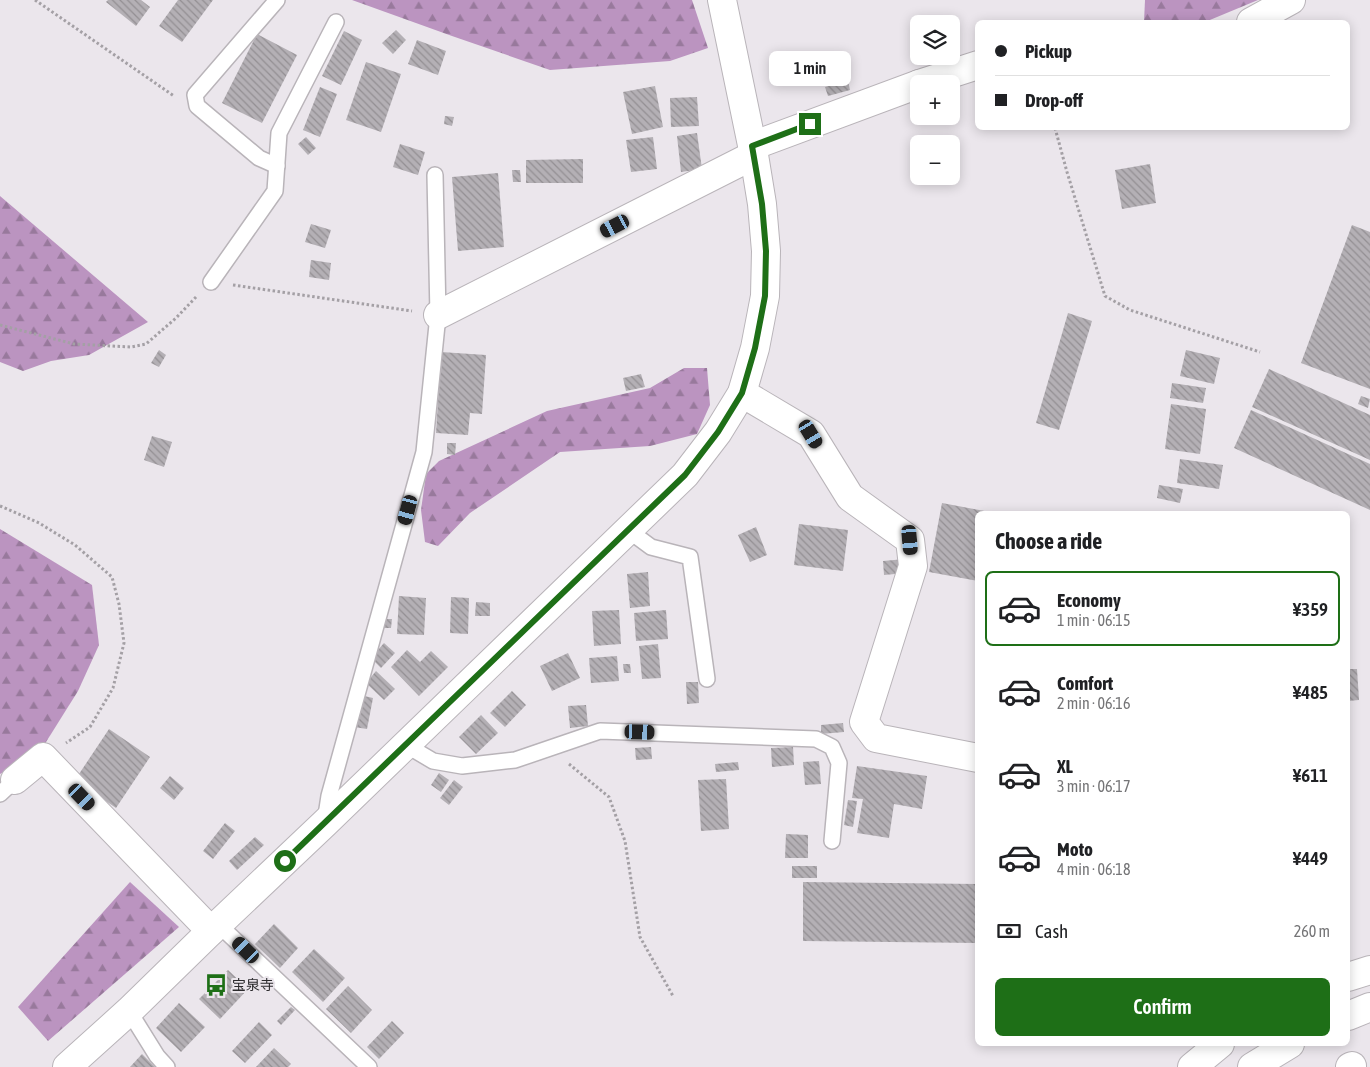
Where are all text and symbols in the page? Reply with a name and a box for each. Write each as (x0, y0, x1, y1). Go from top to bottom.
map controls (910, 15, 960, 185)
button: layers (910, 15, 960, 65)
text: Pickup (1025, 40, 1072, 62)
callout: 1 min (769, 52, 851, 86)
text: 1 min (794, 59, 826, 77)
button: + (910, 75, 960, 125)
text: Drop-off (1025, 89, 1083, 111)
route end (799, 113, 821, 135)
button: − (910, 135, 960, 185)
car (598, 213, 631, 239)
car (796, 417, 825, 451)
car (396, 494, 419, 526)
car (901, 524, 918, 556)
text: Choose a ride (995, 528, 1102, 554)
icon: car (997, 586, 1042, 631)
text: Economy (1057, 589, 1121, 611)
text: ¥359 (1293, 598, 1328, 620)
text: 1 min · 06:15 (1057, 611, 1130, 629)
icon: car (997, 669, 1042, 714)
text: Comfort (1057, 672, 1113, 694)
text: ¥485 (1293, 681, 1328, 703)
text: 2 min · 06:16 (1057, 694, 1130, 712)
car (624, 724, 655, 740)
icon: car (997, 752, 1042, 797)
text: XL (1057, 755, 1073, 777)
text: ¥611 (1293, 764, 1328, 786)
text: 3 min · 06:17 (1057, 777, 1130, 795)
car (66, 781, 97, 813)
icon: car (997, 835, 1042, 880)
text: Moto (1057, 838, 1093, 860)
text: ¥449 (1293, 847, 1328, 869)
route start (274, 850, 296, 872)
text: 4 min · 06:18 (1057, 860, 1130, 878)
icon: cash (995, 917, 1023, 945)
text: Cash (1035, 920, 1068, 942)
text: 260 m (1294, 922, 1330, 940)
car (229, 934, 262, 966)
bus stop icon: 宝泉寺 (203, 972, 229, 998)
place label: 宝泉寺 (232, 977, 274, 993)
button: Confirm (995, 978, 1330, 1036)

